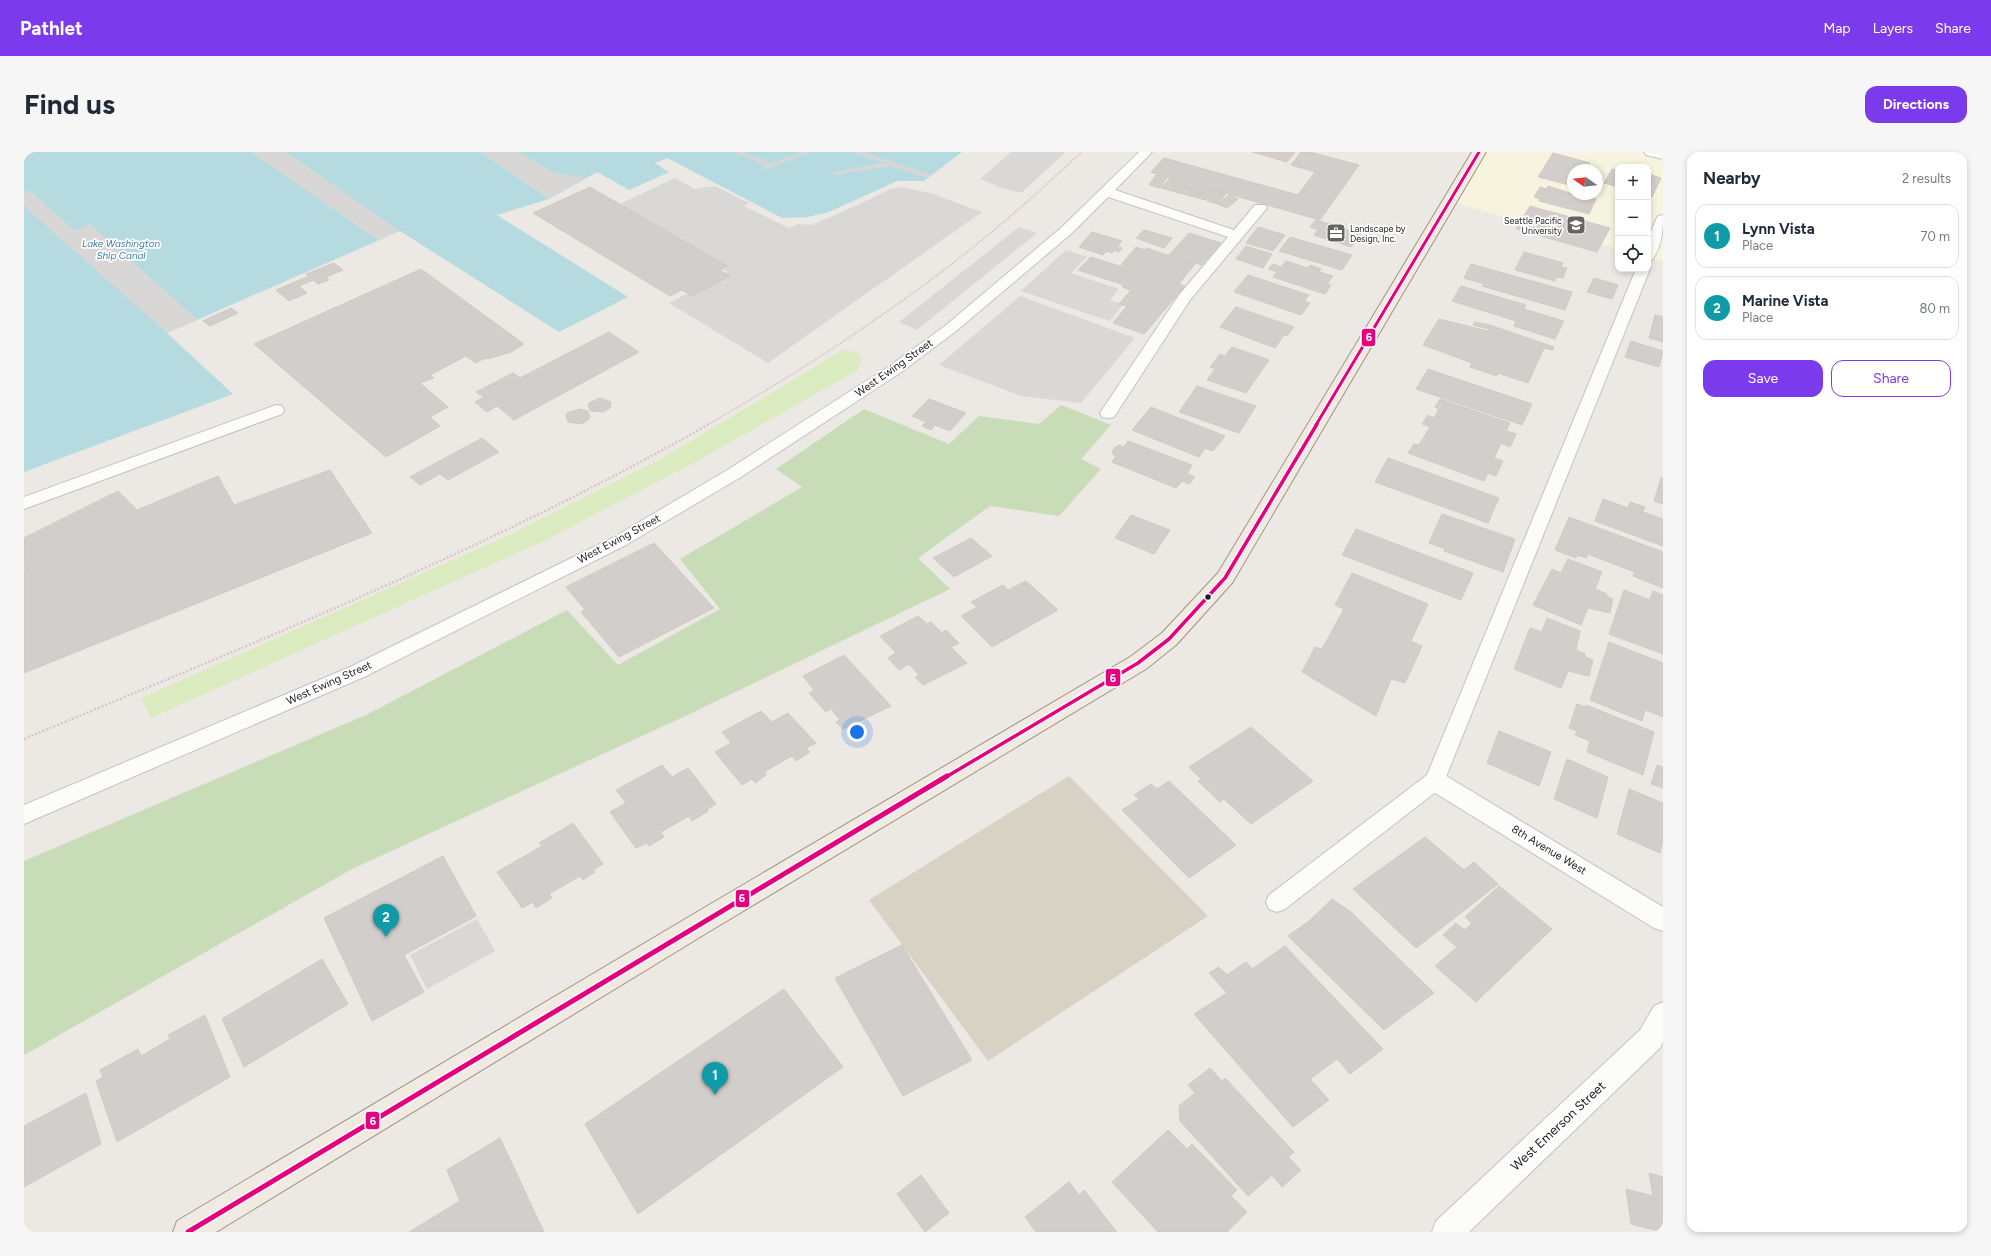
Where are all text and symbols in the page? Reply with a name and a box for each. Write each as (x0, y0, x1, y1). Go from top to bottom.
text: Pathlet (20, 17, 83, 40)
text: Map (1823, 20, 1851, 37)
text: Layers (1873, 20, 1913, 37)
text: Share (1935, 20, 1971, 37)
button: Directions (1865, 86, 1967, 123)
text: Find us (24, 87, 115, 121)
north arrow (1567, 164, 1603, 200)
map controls (1615, 164, 1651, 272)
button: + (1615, 164, 1651, 200)
text: Nearby (1703, 168, 1761, 188)
text: 2 results (1902, 171, 1951, 186)
button: − (1615, 200, 1651, 236)
school or university icon: Seattle Pacific University (1565, 214, 1587, 236)
place label: Seattle Pacific University (1504, 215, 1562, 236)
text: Lynn Vista (1742, 220, 1815, 238)
office icon: Landscape by Design, Inc. (1325, 222, 1347, 244)
place label: Landscape by Design, Inc. (1350, 223, 1406, 244)
text: 1 (1714, 229, 1720, 244)
text: 70 m (1920, 229, 1950, 244)
button: locate (1615, 236, 1651, 272)
water label: Lake Washington Ship Canal (82, 237, 160, 262)
text: Place (1742, 238, 1773, 253)
text: Marine Vista (1742, 292, 1829, 310)
text: 2 (1713, 301, 1721, 316)
text: 80 m (1919, 301, 1950, 316)
text: Place (1742, 310, 1773, 325)
line badge: 6 (1361, 328, 1376, 347)
text: 6 (1366, 331, 1373, 344)
street label: West Ewing Street (853, 336, 935, 400)
button: Save (1703, 360, 1823, 397)
button: Share (1831, 360, 1951, 397)
street label: West Ewing Street (575, 512, 663, 566)
unlabelled marker (1203, 592, 1213, 602)
street label: West Ewing Street (284, 658, 374, 708)
line badge: 6 (1105, 668, 1121, 687)
text: 6 (1110, 672, 1117, 685)
your location (847, 722, 867, 742)
street label: 8th Avenue West (1509, 823, 1589, 877)
line badge: 6 (735, 889, 750, 908)
text: 6 (739, 892, 746, 905)
pin: 2 (373, 904, 399, 937)
pin: 1 (702, 1062, 728, 1095)
street label: West Emerson Street (1508, 1078, 1608, 1174)
line badge: 6 (365, 1111, 380, 1130)
text: 6 (370, 1115, 377, 1128)

